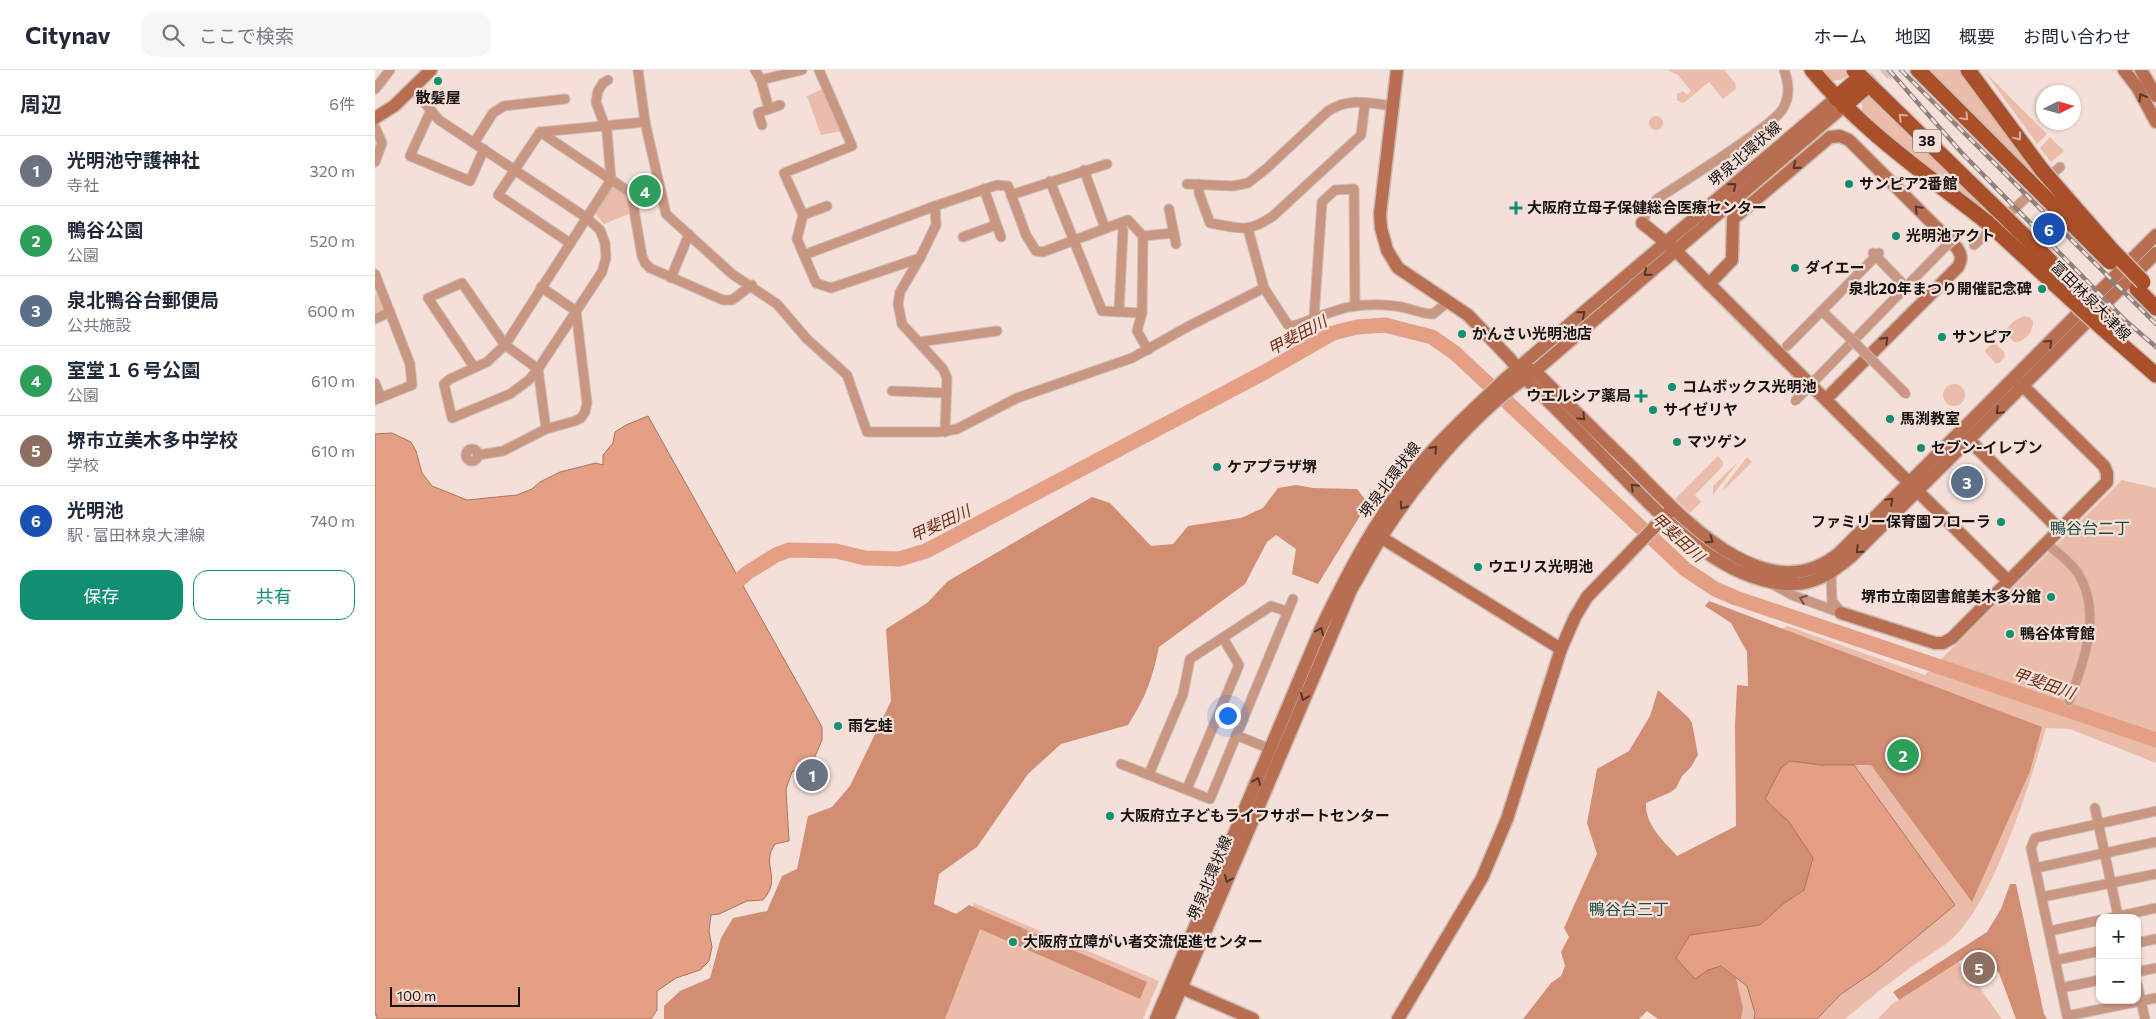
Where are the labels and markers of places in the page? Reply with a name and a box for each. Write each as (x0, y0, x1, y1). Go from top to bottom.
marker: 散髪屋 (432, 75, 444, 87)
place label: 散髪屋 (415, 88, 461, 106)
pin: 4 (629, 172, 661, 210)
place label: サンピア2番館 (1859, 174, 1958, 192)
marker: サンピア2番館 (1843, 178, 1855, 190)
place label: 大阪府立母子保健総合医療センター (1527, 198, 1767, 216)
marker: 大阪府立母子保健総合医療センター (1509, 201, 1523, 215)
pin: 6 (2033, 210, 2065, 248)
place label: 光明池アクト (1906, 226, 1995, 244)
marker: 光明池アクト (1890, 230, 1902, 242)
place label: ダイエー (1805, 258, 1865, 276)
marker: ダイエー (1789, 262, 1801, 274)
place label: 泉北20年まつり開催記念碑 (1849, 279, 2032, 297)
marker: 泉北20年まつり開催記念碑 (2036, 283, 2048, 295)
place label: かんさい光明池店 (1472, 324, 1592, 342)
place label: サンピア (1952, 327, 2012, 345)
marker: かんさい光明池店 (1456, 328, 1468, 340)
marker: サンピア (1936, 331, 1948, 343)
place label: コムボックス光明池 (1682, 377, 1817, 395)
marker: コムボックス光明池 (1666, 381, 1678, 393)
place label: ウエルシア薬局 (1526, 386, 1631, 404)
marker: ウエルシア薬局 (1635, 390, 1647, 402)
place label: サイゼリヤ (1663, 400, 1738, 418)
marker: サイゼリヤ (1647, 404, 1659, 416)
place label: 馬渕教室 (1900, 409, 1960, 427)
marker: 馬渕教室 (1884, 413, 1896, 425)
place label: マツゲン (1687, 432, 1747, 450)
marker: マツゲン (1671, 436, 1683, 448)
place label: セブン-イレブン (1931, 438, 2042, 456)
marker: セブン-イレブン (1915, 442, 1927, 454)
place label: ケアプラザ堺 (1227, 457, 1317, 475)
marker: ケアプラザ堺 (1211, 461, 1223, 473)
pin: 3 (1951, 463, 1983, 501)
place label: ファミリー保育園フローラ (1811, 512, 1991, 530)
marker: ファミリー保育園フローラ (1995, 516, 2007, 528)
place label: ウエリス光明池 (1488, 557, 1593, 575)
marker: ウエリス光明池 (1472, 561, 1484, 573)
place label: 堺市立南図書館美木多分館 (1861, 587, 2041, 605)
marker: 堺市立南図書館美木多分館 (2045, 591, 2057, 603)
place label: 鴨谷体育館 (2020, 624, 2095, 642)
marker: 鴨谷体育館 (2004, 628, 2016, 640)
place label: 雨乞蛙 (848, 716, 893, 734)
marker: 雨乞蛙 (832, 720, 844, 732)
pin: 2 (1887, 736, 1919, 774)
pin: 1 (796, 756, 828, 794)
place label: 大阪府立子どもライフサポートセンター (1120, 806, 1390, 824)
marker: 大阪府立子どもライフサポートセンター (1104, 810, 1116, 822)
place label: 大阪府立障がい者交流促進センター (1023, 932, 1263, 950)
marker: 大阪府立障がい者交流促進センター (1007, 936, 1019, 948)
pin: 5 (1963, 949, 1995, 987)

